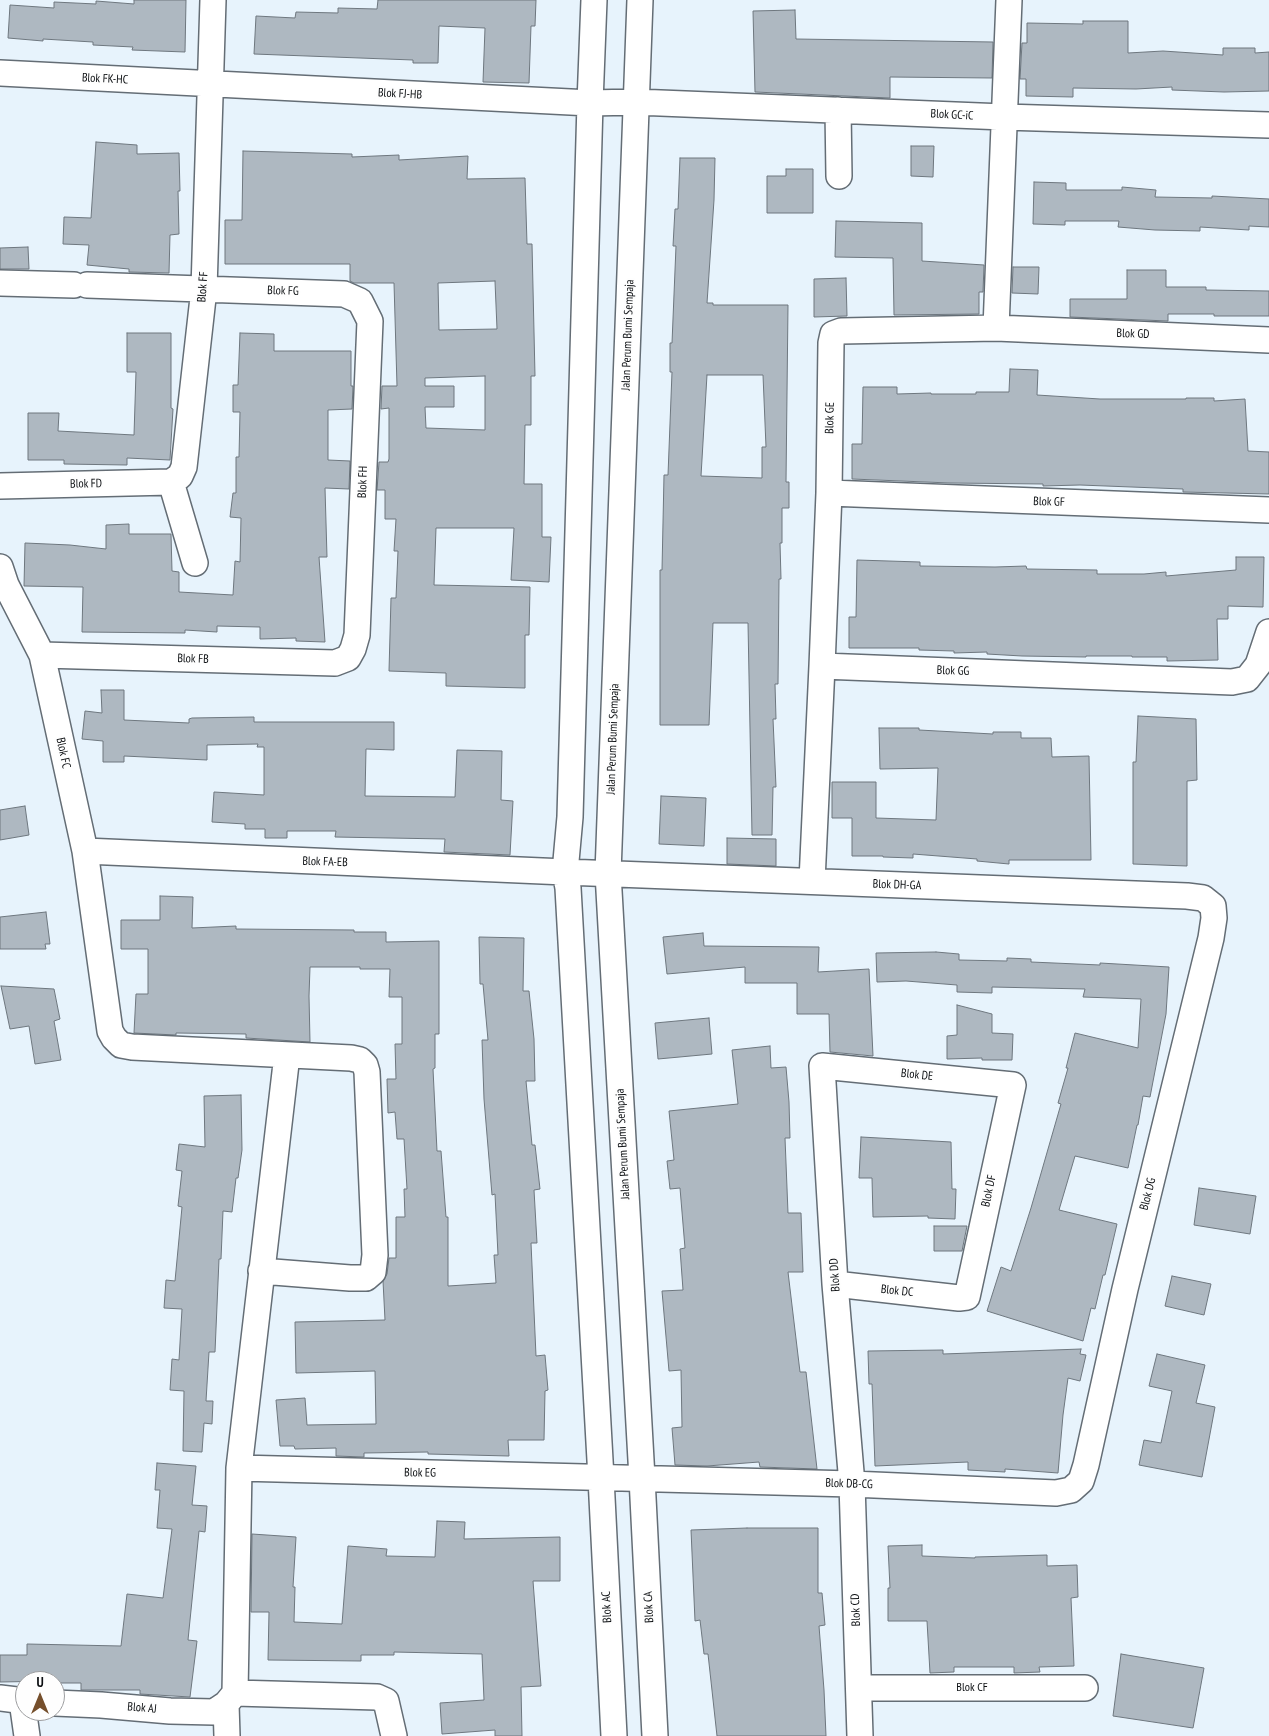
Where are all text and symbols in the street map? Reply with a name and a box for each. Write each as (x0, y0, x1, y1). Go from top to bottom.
street label: Blok FK-HC (81, 71, 129, 87)
street label: Blok FJ-HB (378, 86, 422, 102)
street label: Blok GC-iC (930, 107, 974, 123)
street label: Blok FF (195, 271, 211, 303)
street label: Jalan Perum Bumi Sempaja (619, 279, 637, 391)
street label: Blok FG (267, 283, 299, 299)
street label: Blok GD (1116, 326, 1150, 342)
street label: Blok GE (823, 402, 837, 434)
street label: Blok FH (355, 466, 371, 498)
street label: Blok FD (70, 477, 102, 491)
street label: Blok GF (1033, 494, 1065, 510)
street label: Blok FB (177, 651, 209, 667)
street label: Blok GG (936, 663, 970, 679)
street label: Jalan Perum Bumi Sempaja (604, 683, 622, 795)
street label: Blok FC (53, 736, 73, 770)
street label: Blok FA-EB (302, 854, 348, 870)
street label: Blok DH-GA (872, 877, 922, 893)
street label: Blok DE (900, 1066, 934, 1084)
street label: Jalan Perum Bumi Sempaja (613, 1088, 633, 1200)
street label: Blok DF (979, 1174, 999, 1208)
street label: Blok DG (1137, 1176, 1159, 1212)
street label: Blok DD (827, 1258, 843, 1292)
street label: Blok DC (880, 1282, 914, 1300)
street label: Blok EG (404, 1466, 436, 1480)
street label: Blok DB-CG (825, 1476, 873, 1492)
street label: Blok AC (599, 1591, 615, 1623)
street label: Blok CA (641, 1591, 657, 1623)
street label: Blok CD (848, 1593, 864, 1627)
north arrow (15, 1671, 65, 1721)
text: U (36, 1673, 44, 1691)
street label: Blok CF (956, 1681, 988, 1695)
street label: Blok AJ (127, 1700, 157, 1716)

